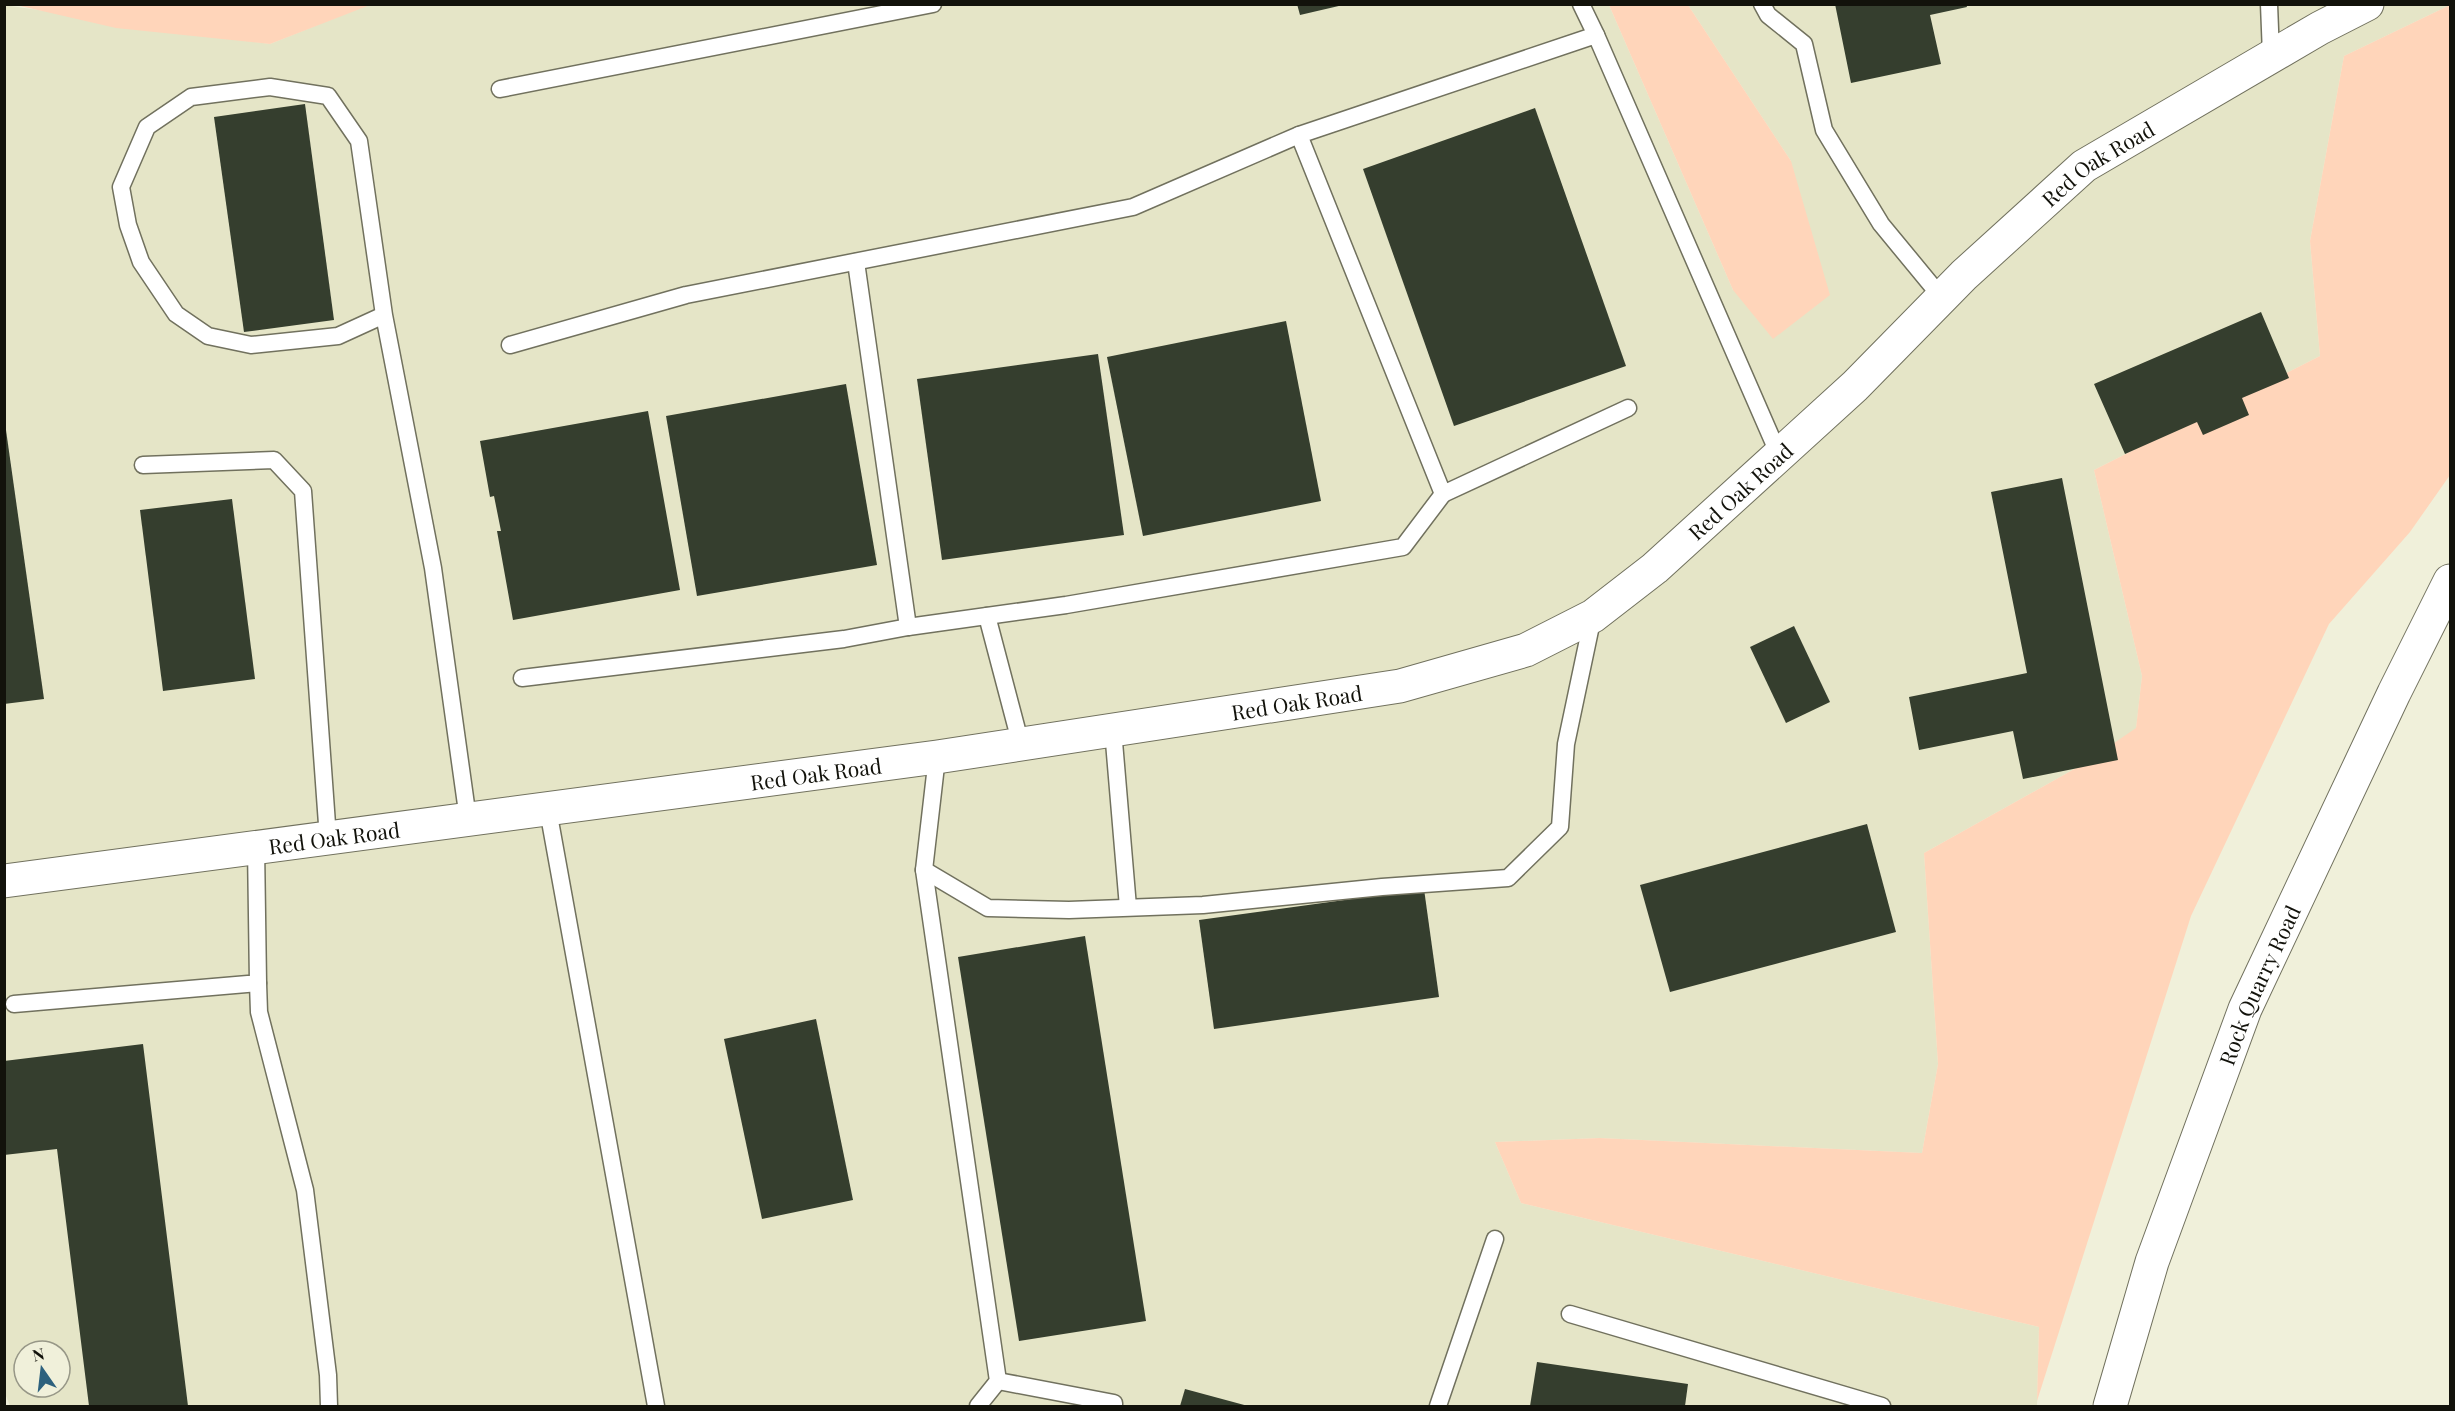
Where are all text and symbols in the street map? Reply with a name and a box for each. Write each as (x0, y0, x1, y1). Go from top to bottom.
street label: Red Oak Road (2035, 114, 2159, 212)
street label: Red Oak Road (1682, 436, 1798, 546)
street label: Red Oak Road (1229, 678, 1364, 726)
street label: Red Oak Road (749, 751, 883, 796)
street label: Red Oak Road (267, 815, 401, 860)
street label: Rock Quarry Road (2212, 900, 2306, 1069)
north arrow (12, 1339, 72, 1399)
text: N (30, 1342, 47, 1366)

